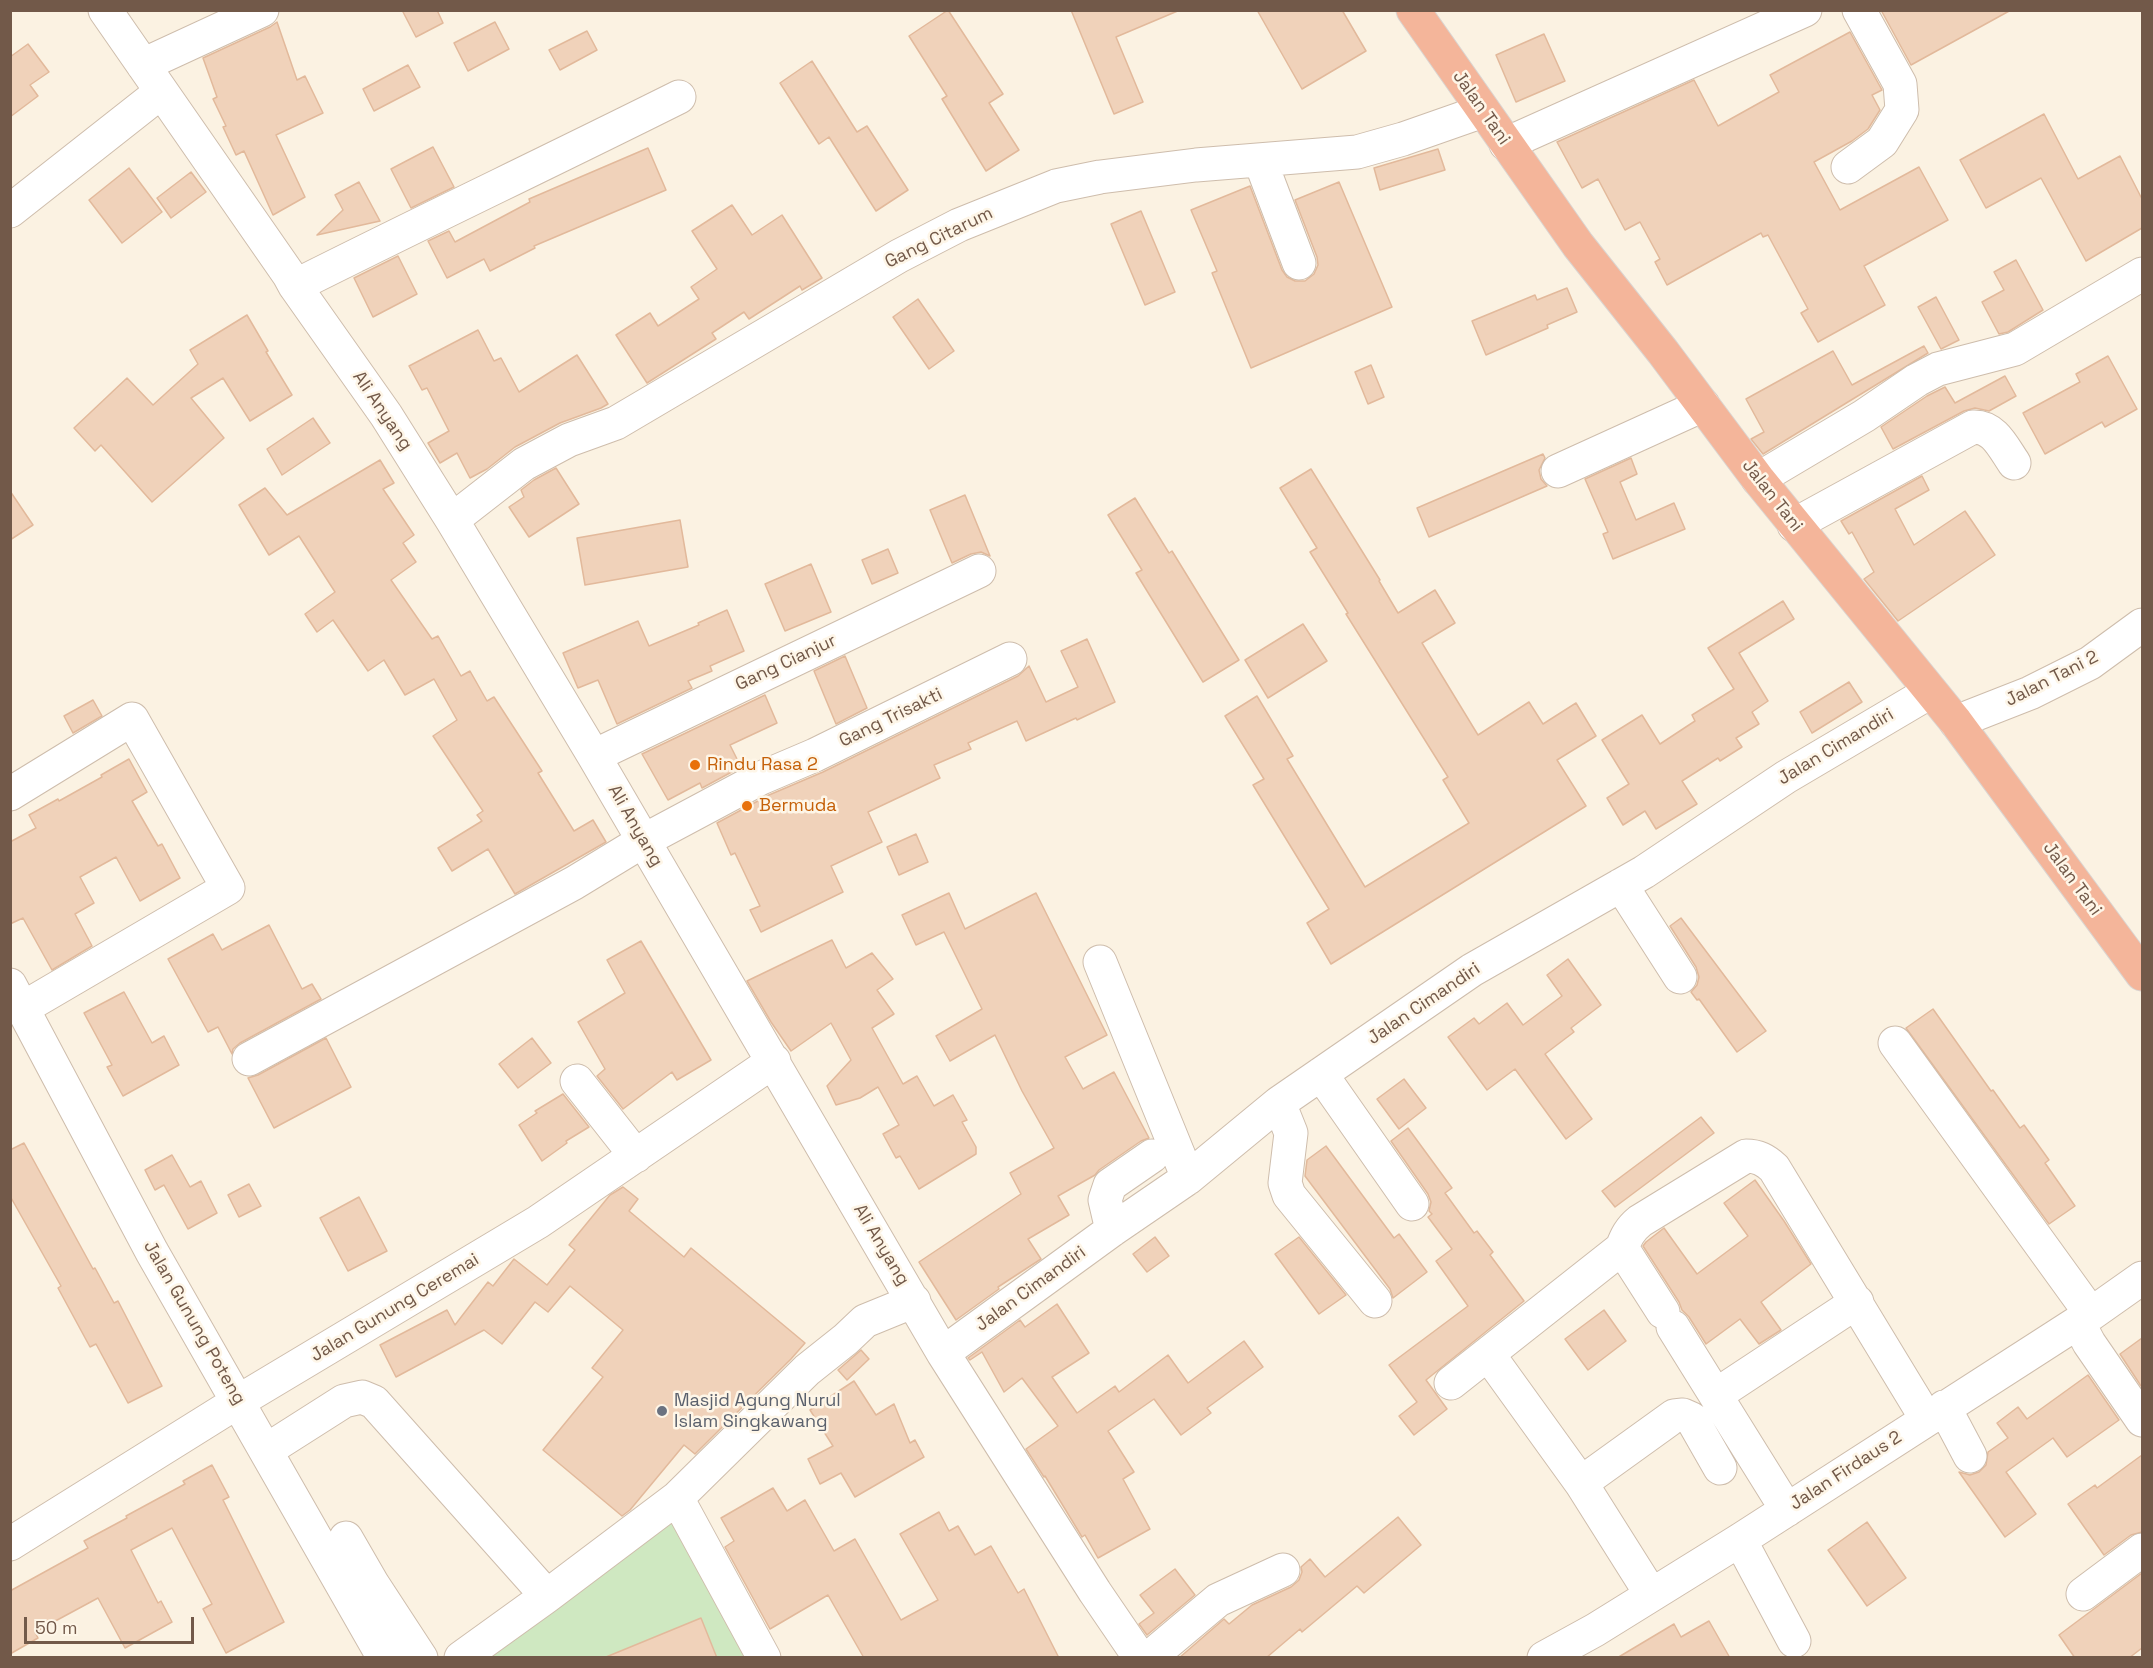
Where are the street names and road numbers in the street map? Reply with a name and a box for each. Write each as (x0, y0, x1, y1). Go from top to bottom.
street label: Jalan Tani (1448, 67, 1514, 149)
street label: Gang Citarum (882, 203, 996, 273)
street label: Ali Anyang (348, 367, 416, 455)
street label: Jalan Tani (1737, 456, 1807, 536)
street label: Gang Cianjur (732, 630, 840, 696)
street label: Jalan Tani 2 (2002, 646, 2102, 712)
street label: Gang Trisakti (836, 684, 946, 752)
street label: Jalan Cimandiri (1774, 704, 1898, 790)
street label: Ali Anyang (603, 781, 667, 871)
street label: Jalan Tani (2038, 838, 2106, 920)
street label: Jalan Cimandiri (1364, 958, 1484, 1050)
street label: Ali Anyang (848, 1200, 914, 1290)
street label: Jalan Gunung Poteng (138, 1237, 250, 1409)
street label: Jalan Cimandiri (972, 1242, 1090, 1336)
street label: Jalan Gunung Ceremai (307, 1249, 483, 1367)
street label: Jalan Firdaus 2 (1786, 1427, 1906, 1515)

